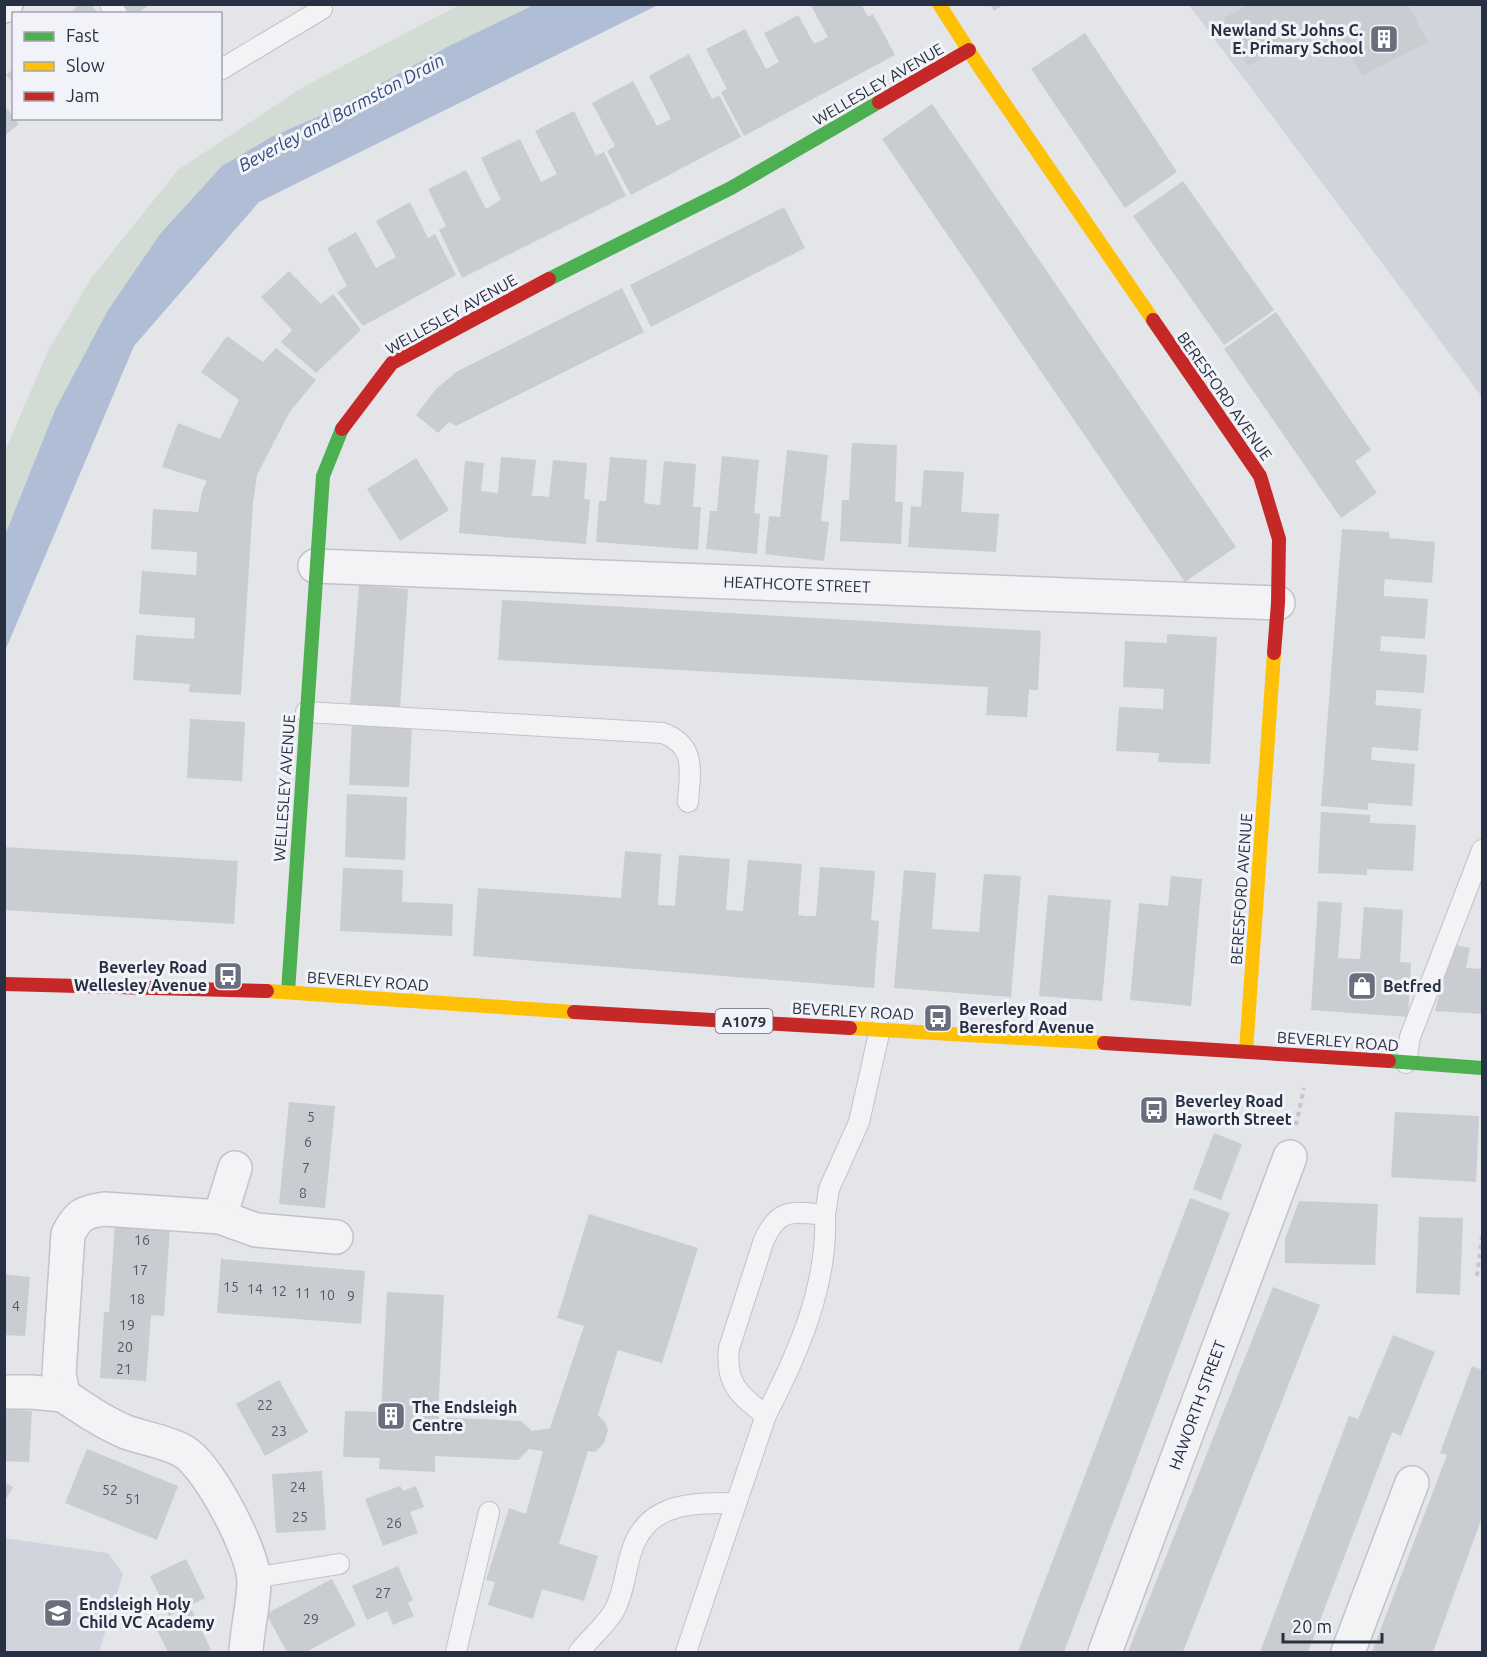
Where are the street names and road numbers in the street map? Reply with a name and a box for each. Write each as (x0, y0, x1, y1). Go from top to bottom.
street label: WELLESLEY AVENUE (810, 39, 946, 129)
street label: WELLESLEY AVENUE (382, 270, 520, 358)
street label: BERESFORD AVENUE (1174, 328, 1276, 464)
street label: HEATHCOTE STREET (723, 572, 871, 596)
street label: WELLESLEY AVENUE (270, 714, 298, 862)
street label: BERESFORD AVENUE (1227, 812, 1255, 966)
street label: BEVERLEY ROAD (306, 968, 430, 994)
street label: BEVERLEY ROAD (791, 999, 915, 1023)
road number: A1079 (716, 1009, 772, 1033)
street label: BEVERLEY ROAD (1276, 1028, 1400, 1054)
street label: HAWORTH STREET (1165, 1338, 1229, 1472)

